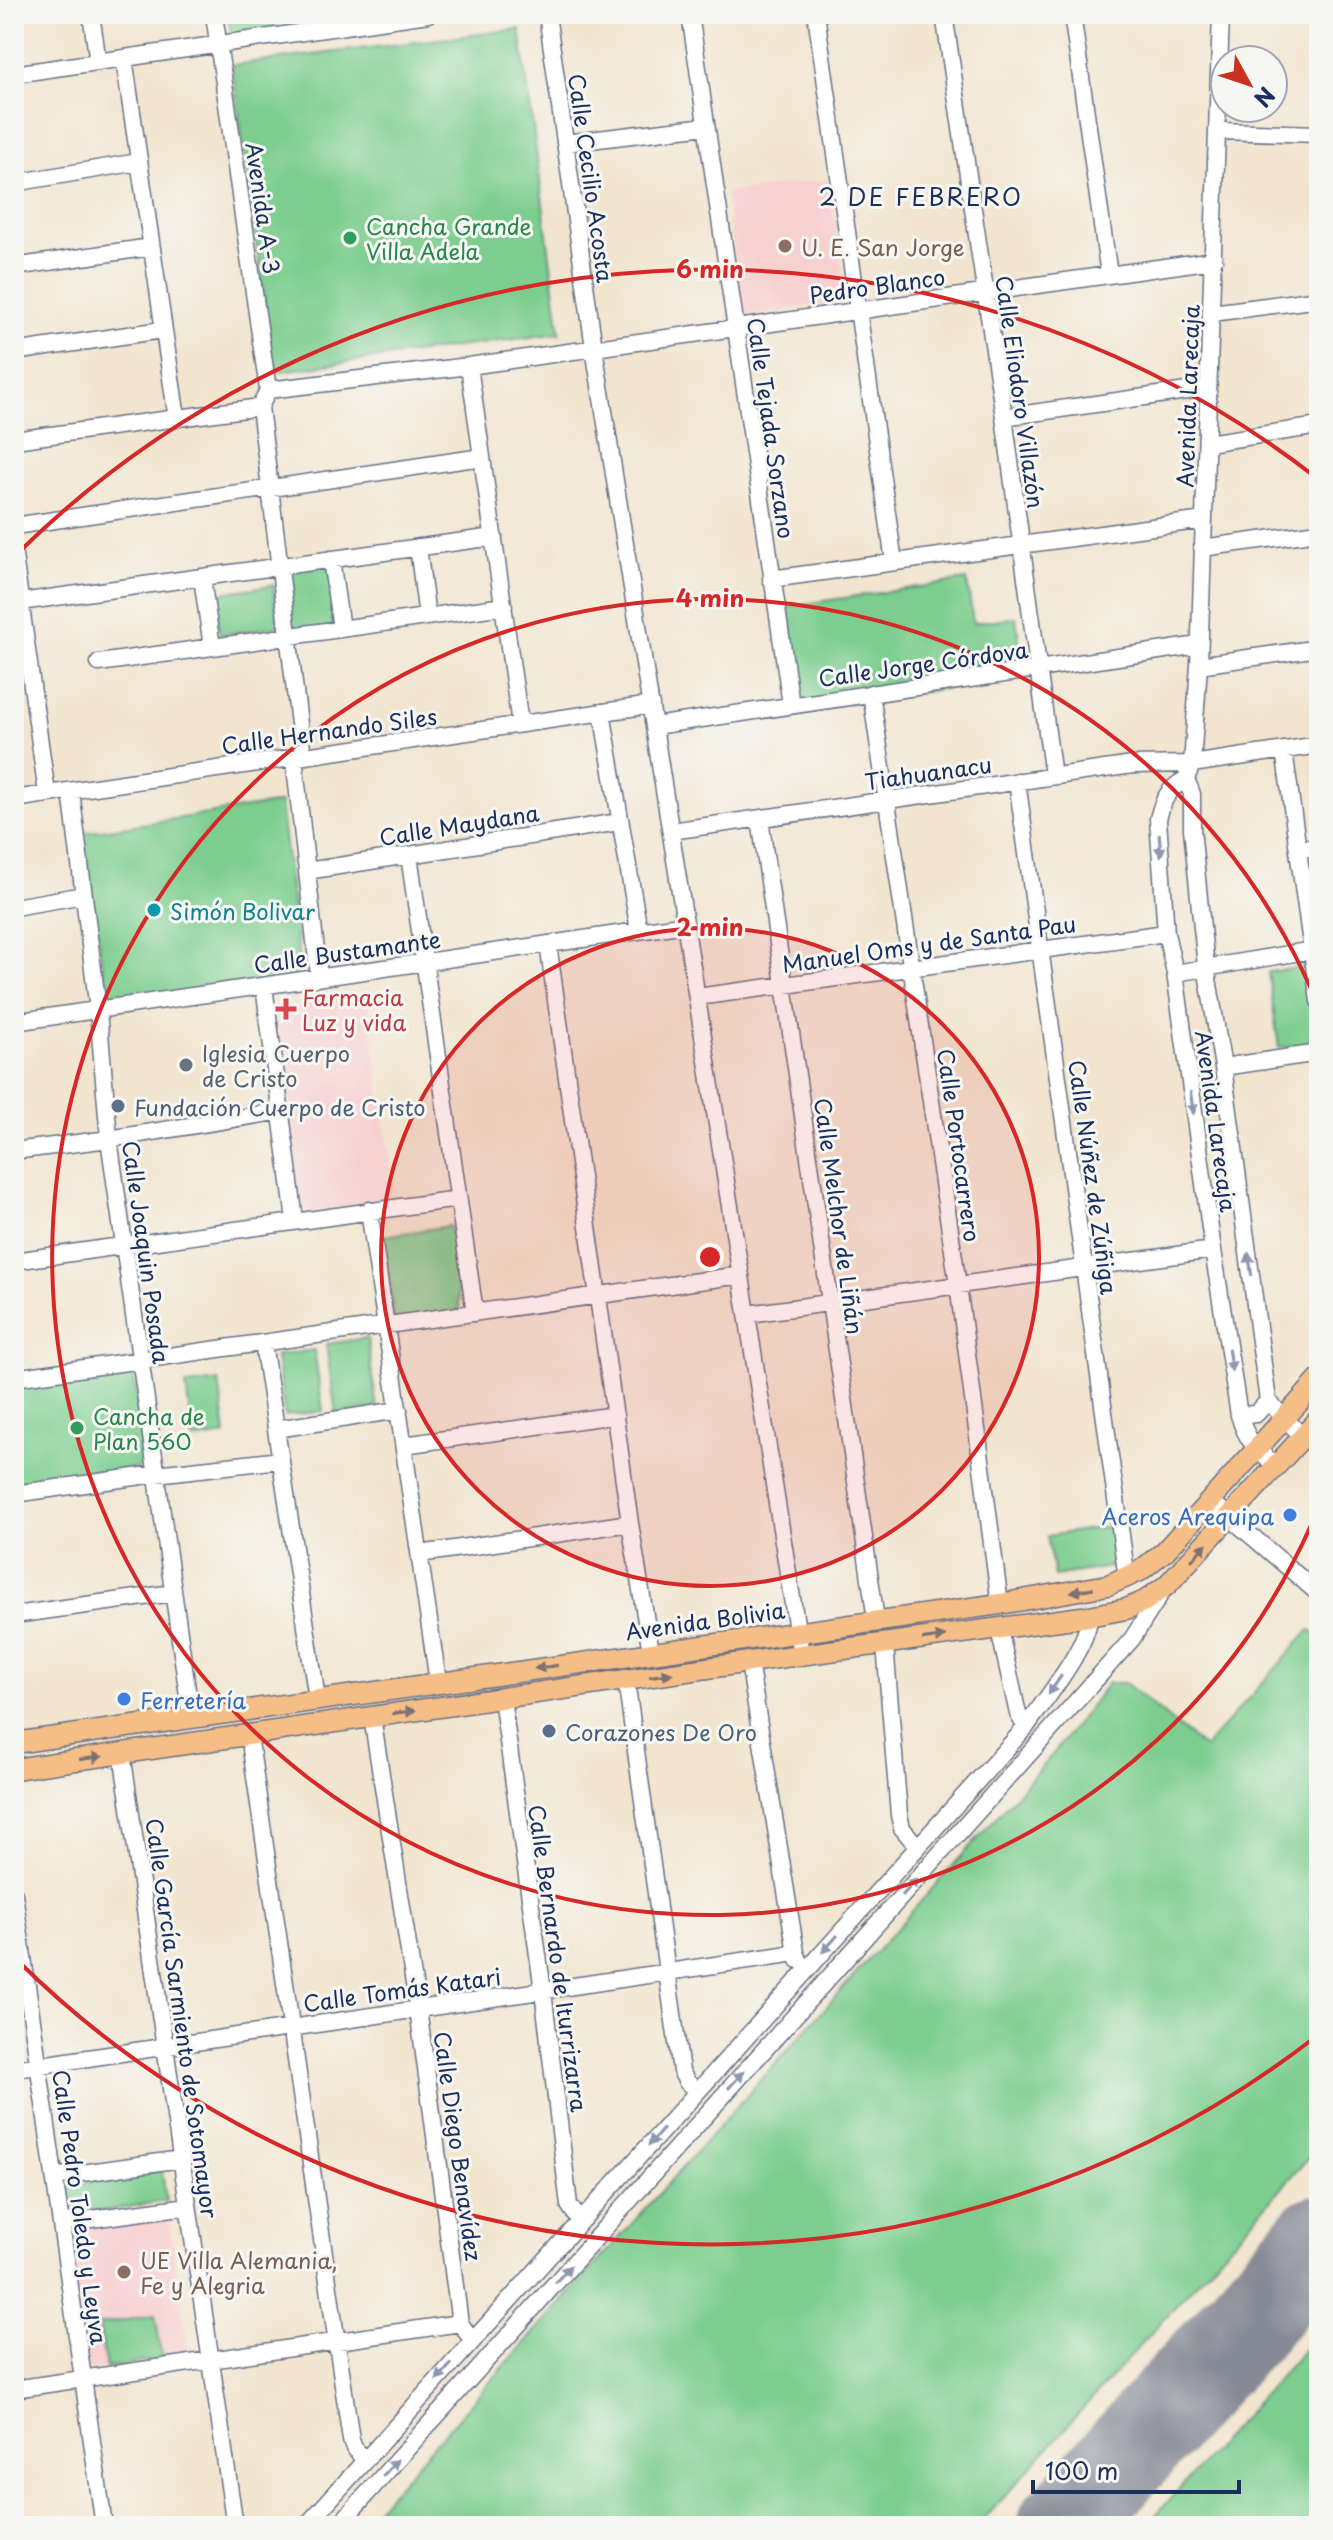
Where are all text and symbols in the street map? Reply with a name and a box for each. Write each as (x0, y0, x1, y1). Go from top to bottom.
north arrow (1209, 44, 1289, 124)
street label: Calle Cecilio Acosta (561, 71, 623, 285)
text: N (1247, 81, 1284, 115)
street label: Avenida A-3 (238, 140, 290, 276)
district label: 2 DE FEBRERO (819, 178, 1023, 214)
place label: Cancha Grande Villa Adela (366, 209, 532, 267)
marker: Cancha Grande Villa Adela (341, 229, 359, 247)
place label: U. E. San Jorge (801, 230, 965, 263)
marker: U. E. San Jorge (776, 237, 794, 255)
text: 6 min (676, 250, 744, 286)
street label: Pedro Blanco (807, 259, 947, 311)
street label: Calle Eliodoro Villazón (988, 273, 1054, 511)
street label: Avenida Larecaja (1167, 304, 1207, 488)
street label: Calle Tejada Sorzano (740, 315, 804, 541)
text: 4 min (676, 579, 744, 615)
street label: Calle Jorge Córdova (816, 632, 1030, 694)
street label: Calle Hernando Siles (219, 699, 439, 761)
street label: Tiahuanacu (862, 747, 994, 797)
street label: Calle Maydana (377, 795, 541, 853)
one-way arrow (1154, 833, 1167, 858)
place label: Simón Bolivar (170, 894, 315, 927)
marker: Simón Bolivar (145, 901, 163, 919)
street label: Manuel Oms y de Santa Pau (780, 906, 1078, 980)
text: 2 min (676, 908, 744, 944)
street label: Calle Bustamante (251, 922, 443, 980)
place label: Farmacia Luz y vida (302, 980, 406, 1038)
marker: Farmacia Luz y vida (277, 1000, 295, 1018)
street label: Avenida Larecaja (1188, 1028, 1246, 1214)
place label: Iglesia Cuerpo de Cristo (202, 1036, 350, 1094)
street label: Calle Portocarrero (930, 1046, 990, 1244)
marker: Iglesia Cuerpo de Cristo (177, 1056, 195, 1074)
street label: Calle Núñez de Zúñiga (1061, 1058, 1127, 1296)
place label: Fundación Cuerpo de Cristo (134, 1090, 426, 1123)
one-way arrow (1186, 1091, 1199, 1116)
street label: Calle Melchor de Liñán (807, 1096, 873, 1336)
marker: Fundación Cuerpo de Cristo (109, 1097, 127, 1115)
street label: Calle Joaquin Posada (115, 1138, 179, 1366)
centre of rings (696, 1243, 724, 1271)
one-way arrow (1243, 1251, 1256, 1276)
one-way arrow (1224, 1348, 1237, 1373)
place label: Cancha de Plan 560 (93, 1399, 205, 1457)
marker: Cancha de Plan 560 (68, 1419, 86, 1437)
place label: Aceros Arequipa (1101, 1499, 1274, 1532)
marker: Aceros Arequipa (1281, 1506, 1299, 1524)
one-way arrow (1190, 1543, 1208, 1562)
one-way arrow (1069, 1584, 1094, 1596)
street label: Avenida Bolivia (623, 1592, 787, 1648)
one-way arrow (922, 1631, 947, 1644)
one-way arrow (533, 1661, 558, 1674)
one-way arrow (649, 1668, 674, 1681)
one-way arrow (1048, 1674, 1063, 1695)
place label: Ferretería (140, 1683, 246, 1716)
marker: Ferretería (115, 1690, 133, 1708)
one-way arrow (392, 1705, 417, 1718)
place label: Corazones De Oro (565, 1715, 757, 1748)
marker: Corazones De Oro (540, 1722, 558, 1740)
one-way arrow (79, 1751, 104, 1764)
street label: Calle Bernardo de Iturrizarra (521, 1802, 597, 2114)
street label: Calle García Sarmiento de Sotomayor (139, 1816, 228, 2221)
one-way arrow (900, 1877, 918, 1896)
one-way arrow (822, 1934, 839, 1954)
street label: Calle Tomás Katari (301, 1959, 503, 2019)
street label: Calle Diego Benavídez (427, 2029, 491, 2263)
street label: Calle Pedro Toledo y Leyva (45, 2067, 117, 2347)
one-way arrow (727, 2071, 745, 2090)
one-way arrow (647, 2128, 665, 2147)
place label: UE Villa Alemania, Fe y Alegria (140, 2243, 338, 2301)
marker: UE Villa Alemania, Fe y Alegria (115, 2263, 133, 2281)
one-way arrow (554, 2265, 571, 2285)
one-way arrow (435, 2362, 453, 2381)
scale bar (1033, 2444, 1239, 2494)
text: 100 m (1045, 2452, 1118, 2488)
one-way arrow (380, 2458, 398, 2477)

